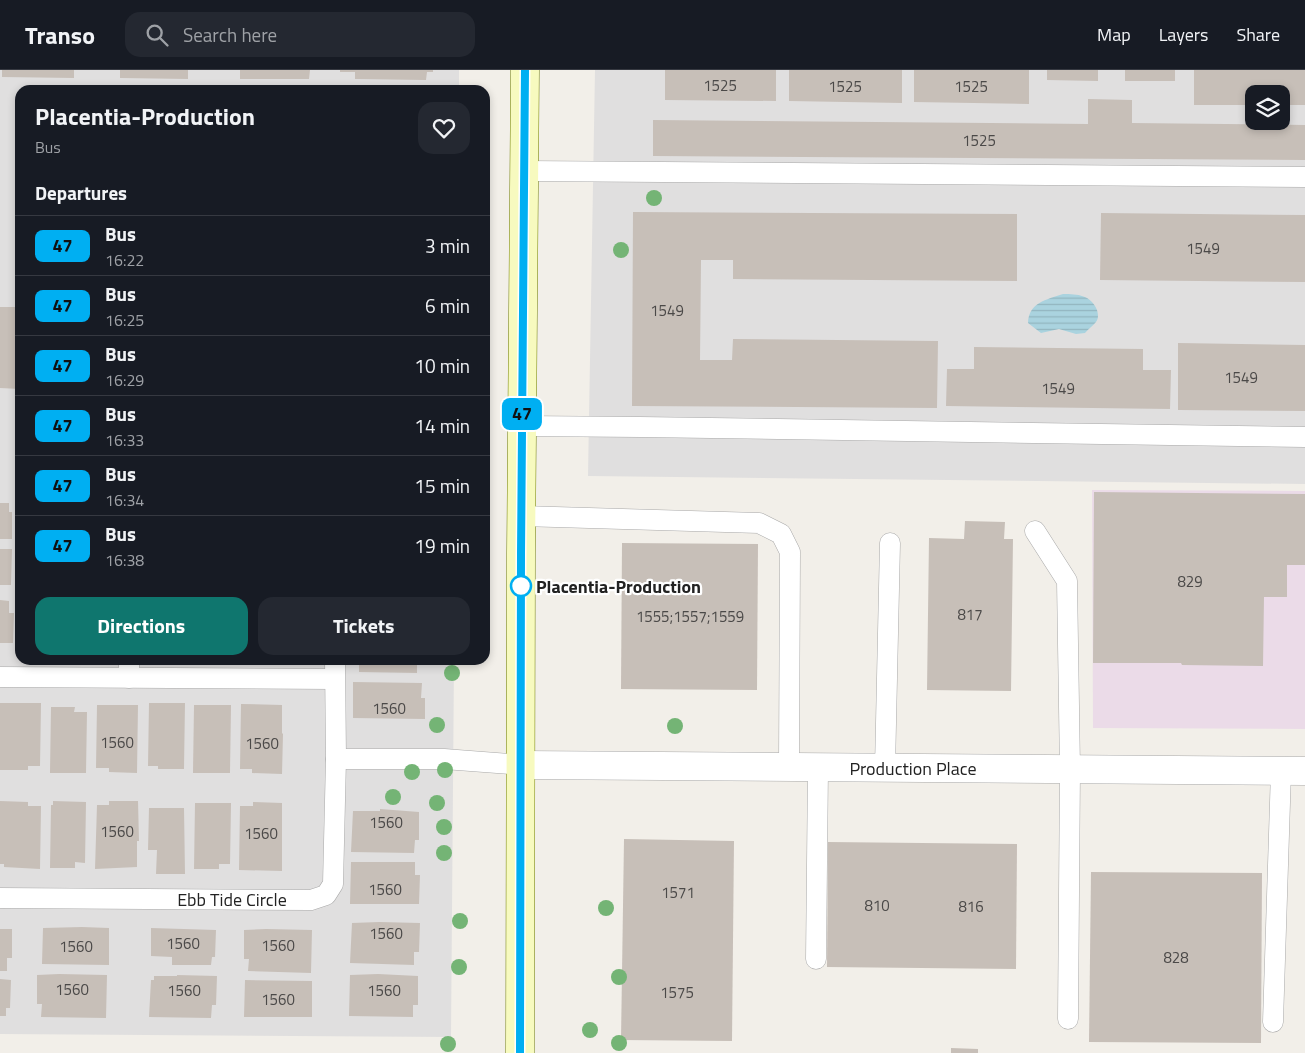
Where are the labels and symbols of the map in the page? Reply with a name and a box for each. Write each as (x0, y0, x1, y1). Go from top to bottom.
house number: 1525 (703, 74, 737, 97)
house number: 1525 (828, 75, 862, 98)
house number: 1525 (954, 75, 988, 98)
house number: 1525 (962, 129, 996, 152)
house number: 1549 (1186, 237, 1220, 260)
house number: 1549 (650, 299, 684, 322)
house number: 1549 (1224, 366, 1258, 389)
house number: 1549 (1041, 377, 1075, 400)
line badge: 47 (500, 398, 544, 430)
house number: 829 (1177, 570, 1203, 593)
place label: Placentia-Production (536, 573, 701, 600)
marker: Placentia-Production (510, 575, 532, 597)
house number: 817 (957, 603, 983, 626)
house number: 1555;1557;1559 (636, 605, 744, 628)
house number: 1560 (372, 697, 406, 720)
house number: 1560 (100, 731, 134, 754)
house number: 1560 (245, 732, 279, 755)
street label: Production Place (849, 755, 977, 782)
house number: 1560 (369, 811, 403, 834)
house number: 1560 (100, 820, 134, 843)
house number: 1560 (244, 822, 278, 845)
house number: 1560 (368, 878, 402, 901)
house number: 1571 (661, 881, 695, 904)
street label: Ebb Tide Circle (177, 886, 287, 913)
house number: 810 (864, 894, 890, 917)
house number: 816 (958, 895, 984, 918)
house number: 1560 (369, 922, 403, 945)
house number: 1560 (166, 932, 200, 955)
house number: 1560 (261, 934, 295, 957)
house number: 1560 (59, 935, 93, 958)
house number: 828 (1163, 946, 1189, 969)
house number: 1560 (55, 978, 89, 1001)
house number: 1560 (167, 979, 201, 1002)
house number: 1560 (367, 979, 401, 1002)
house number: 1575 (660, 981, 694, 1004)
house number: 1560 (261, 988, 295, 1011)

